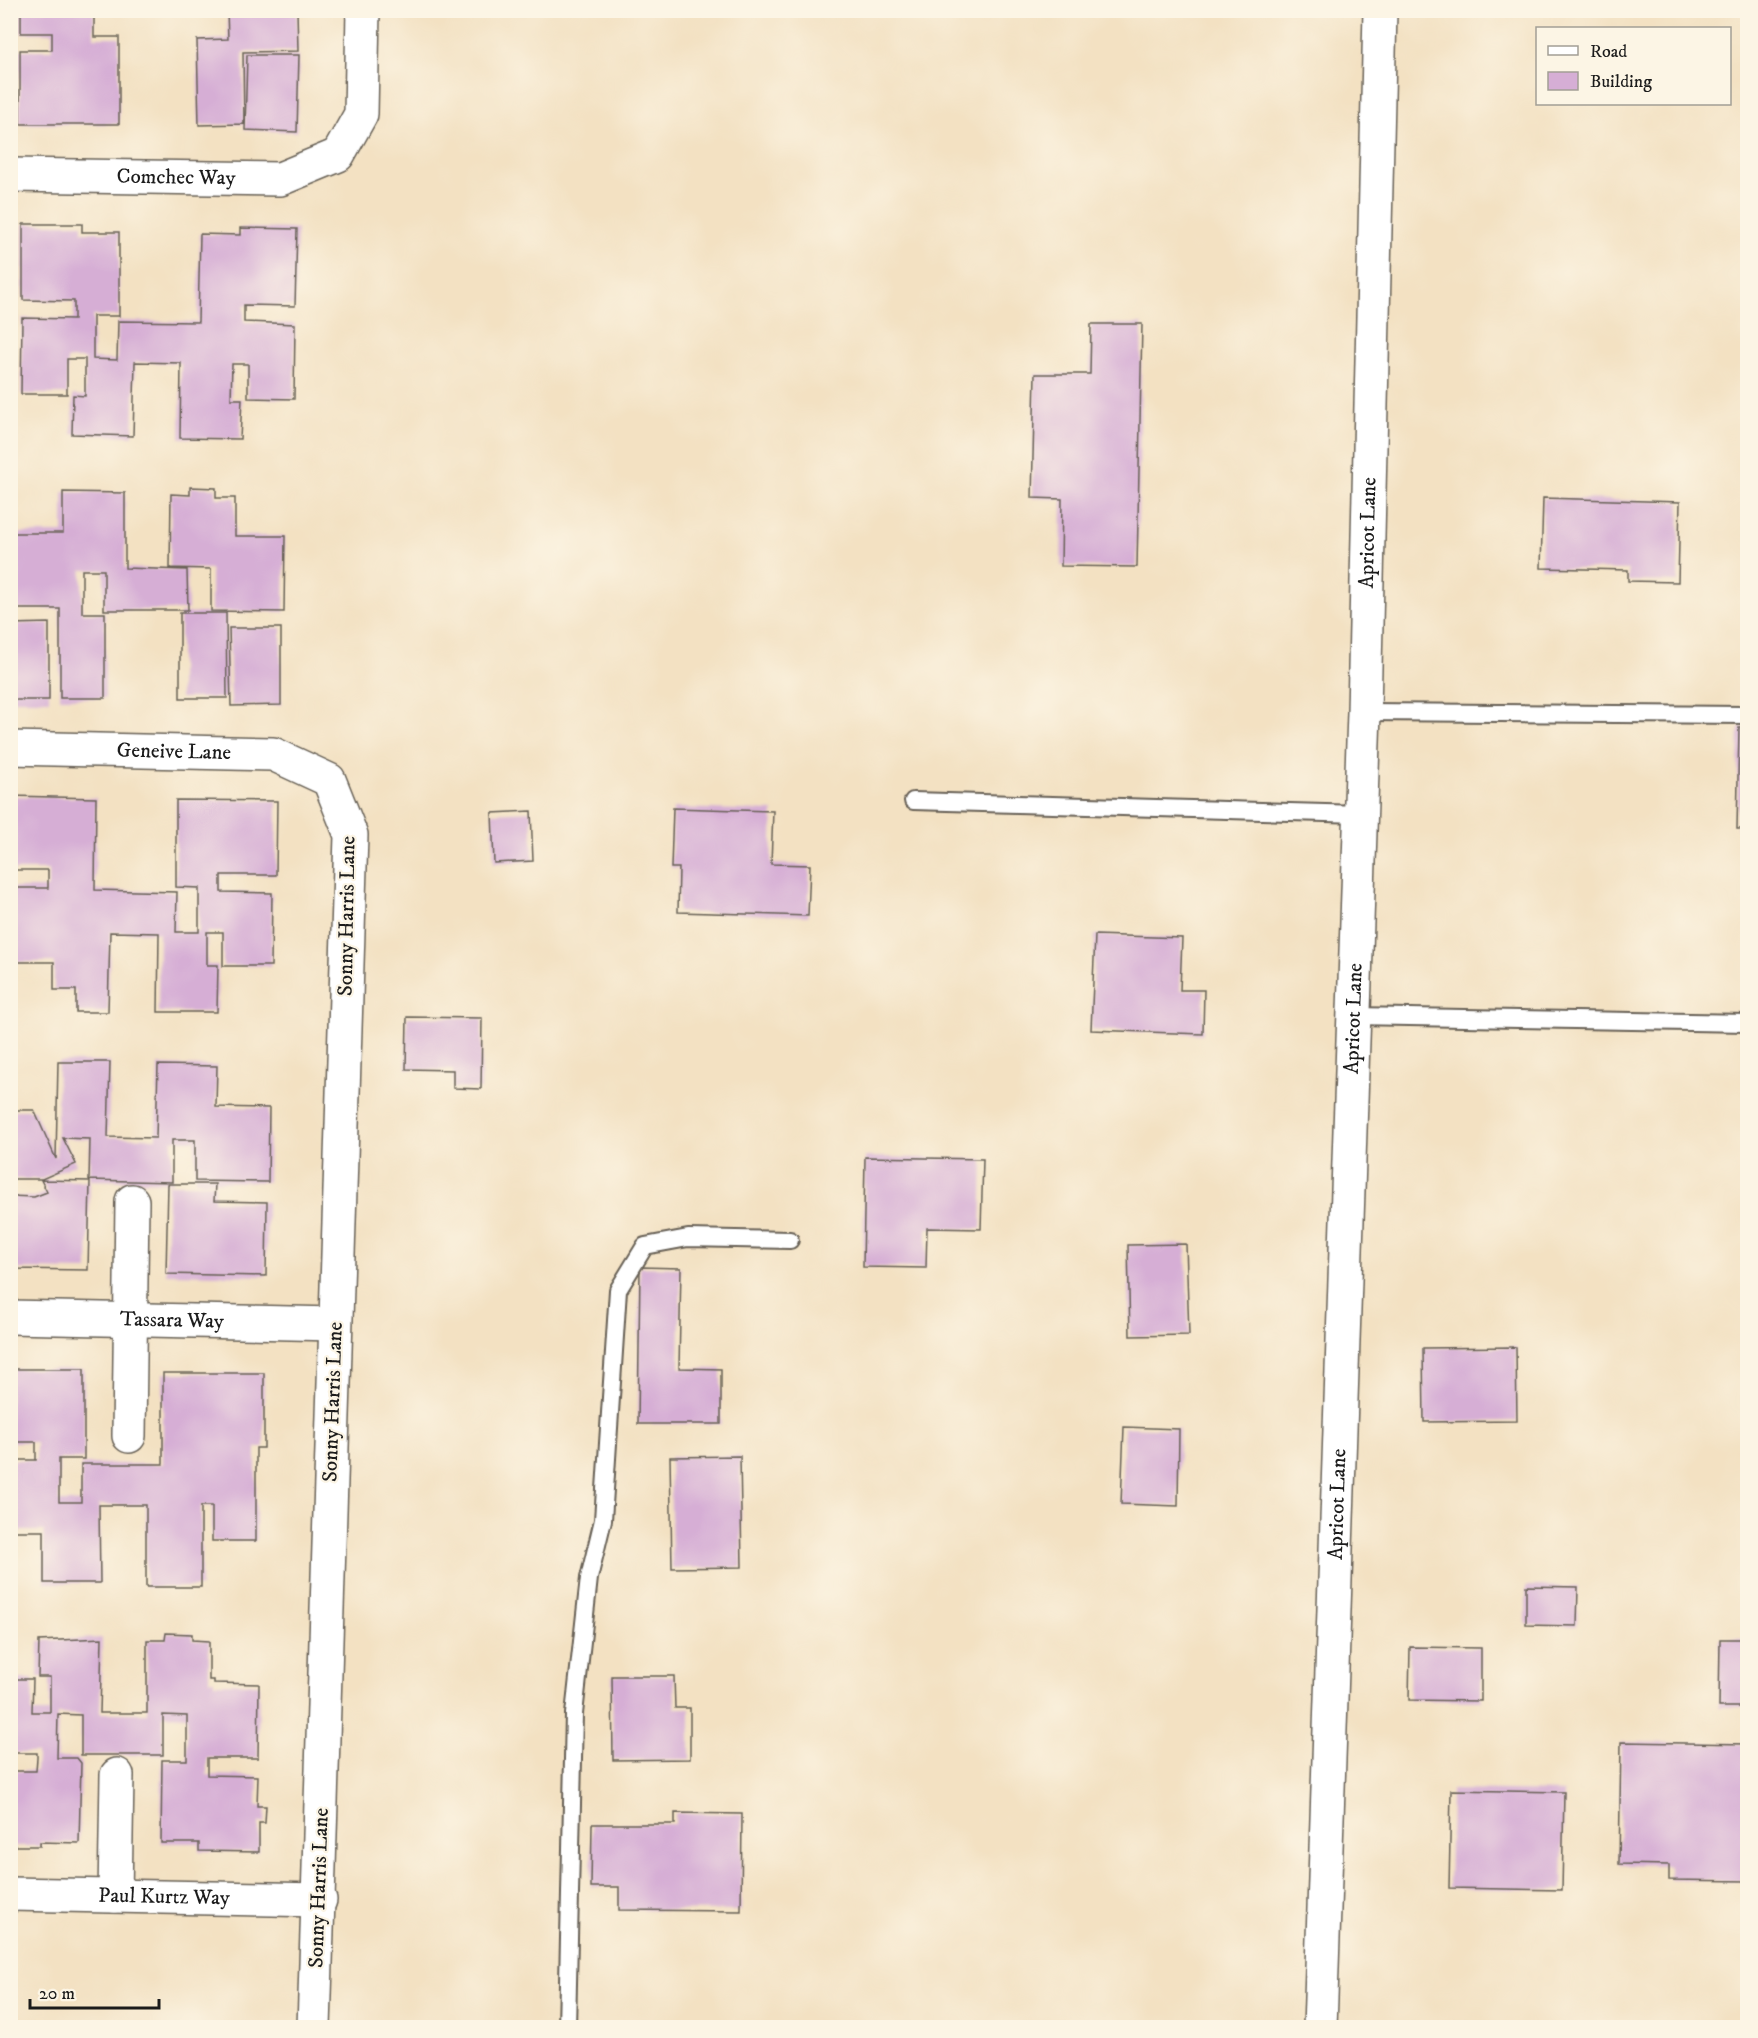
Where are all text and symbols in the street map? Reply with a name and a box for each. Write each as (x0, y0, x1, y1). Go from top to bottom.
legend (1536, 27, 1731, 105)
text: Road (1590, 41, 1627, 63)
text: Building (1590, 71, 1652, 93)
street label: Comchec Way (116, 164, 237, 191)
street label: Apricot Lane (1354, 477, 1382, 589)
street label: Geneive Lane (116, 737, 232, 766)
street label: Sonny Harris Lane (333, 835, 361, 996)
street label: Apricot Lane (1339, 962, 1369, 1075)
street label: Tassara Way (120, 1306, 225, 1335)
street label: Sonny Harris Lane (317, 1321, 349, 1483)
street label: Apricot Lane (1323, 1448, 1352, 1560)
street label: Sonny Harris Lane (303, 1807, 335, 1969)
street label: Paul Kurtz Way (98, 1883, 231, 1911)
scale bar (30, 1972, 159, 2010)
text: 20 m (39, 1983, 75, 2005)

